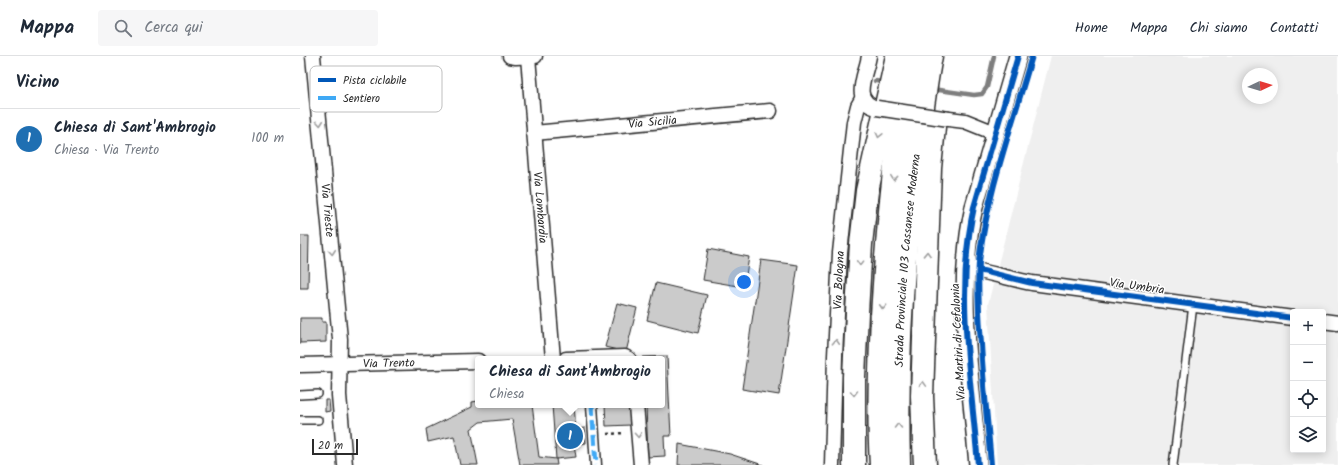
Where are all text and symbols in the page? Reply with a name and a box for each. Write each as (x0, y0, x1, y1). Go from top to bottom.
search box (98, 10, 378, 46)
text: Mappa (20, 13, 74, 43)
text: Cerca qui (144, 16, 203, 40)
icon: search (112, 17, 134, 39)
text: Home (1075, 17, 1108, 39)
text: Mappa (1130, 17, 1167, 39)
text: Chi siamo (1189, 17, 1248, 39)
text: Contatti (1270, 17, 1318, 39)
legend (310, 66, 442, 112)
north arrow (1242, 68, 1278, 104)
text: Vicino (16, 69, 59, 96)
text: Pista ciclabile (343, 72, 406, 90)
text: Sentiero (343, 90, 380, 108)
street label: Via Sicilia (627, 111, 678, 134)
text: Chiesa di Sant'Ambrogio (54, 116, 216, 140)
one-way arrow (315, 120, 324, 126)
text: 1 (27, 128, 31, 149)
text: 100 m (251, 128, 284, 149)
one-way arrow (876, 132, 884, 138)
text: Chiesa · Via Trento (54, 140, 159, 161)
street label: Strada Provinciale 103 Cassanese Moderna (890, 152, 926, 367)
street label: Via Lombardia (528, 171, 552, 244)
one-way arrow (889, 175, 898, 181)
street label: Via Trieste (315, 183, 339, 239)
one-way arrow (327, 249, 336, 255)
street label: Via Bologna (828, 250, 850, 310)
one-way arrow (923, 251, 931, 257)
one-way arrow (856, 260, 864, 266)
your location (734, 272, 754, 292)
street label: Via Umbria (1108, 273, 1166, 300)
street label: Via Martiri di Cefalonia (946, 282, 971, 401)
one-way arrow (878, 304, 887, 310)
map controls (1290, 309, 1326, 453)
button: + (1290, 309, 1326, 345)
one-way arrow (831, 339, 840, 345)
button: − (1290, 345, 1326, 381)
street label: Via Trento (363, 353, 415, 374)
popup (475, 356, 665, 408)
text: Chiesa di Sant'Ambrogio (489, 360, 651, 384)
one-way arrow (918, 381, 927, 387)
button: locate (1290, 381, 1326, 417)
text: Chiesa (489, 384, 524, 405)
one-way arrow (850, 390, 858, 396)
button: layers (1290, 417, 1326, 453)
pin: 1 (557, 421, 583, 451)
one-way arrow (894, 423, 902, 429)
one-way arrow (634, 432, 643, 438)
scale bar (312, 437, 358, 456)
text: 20 m (318, 437, 343, 455)

